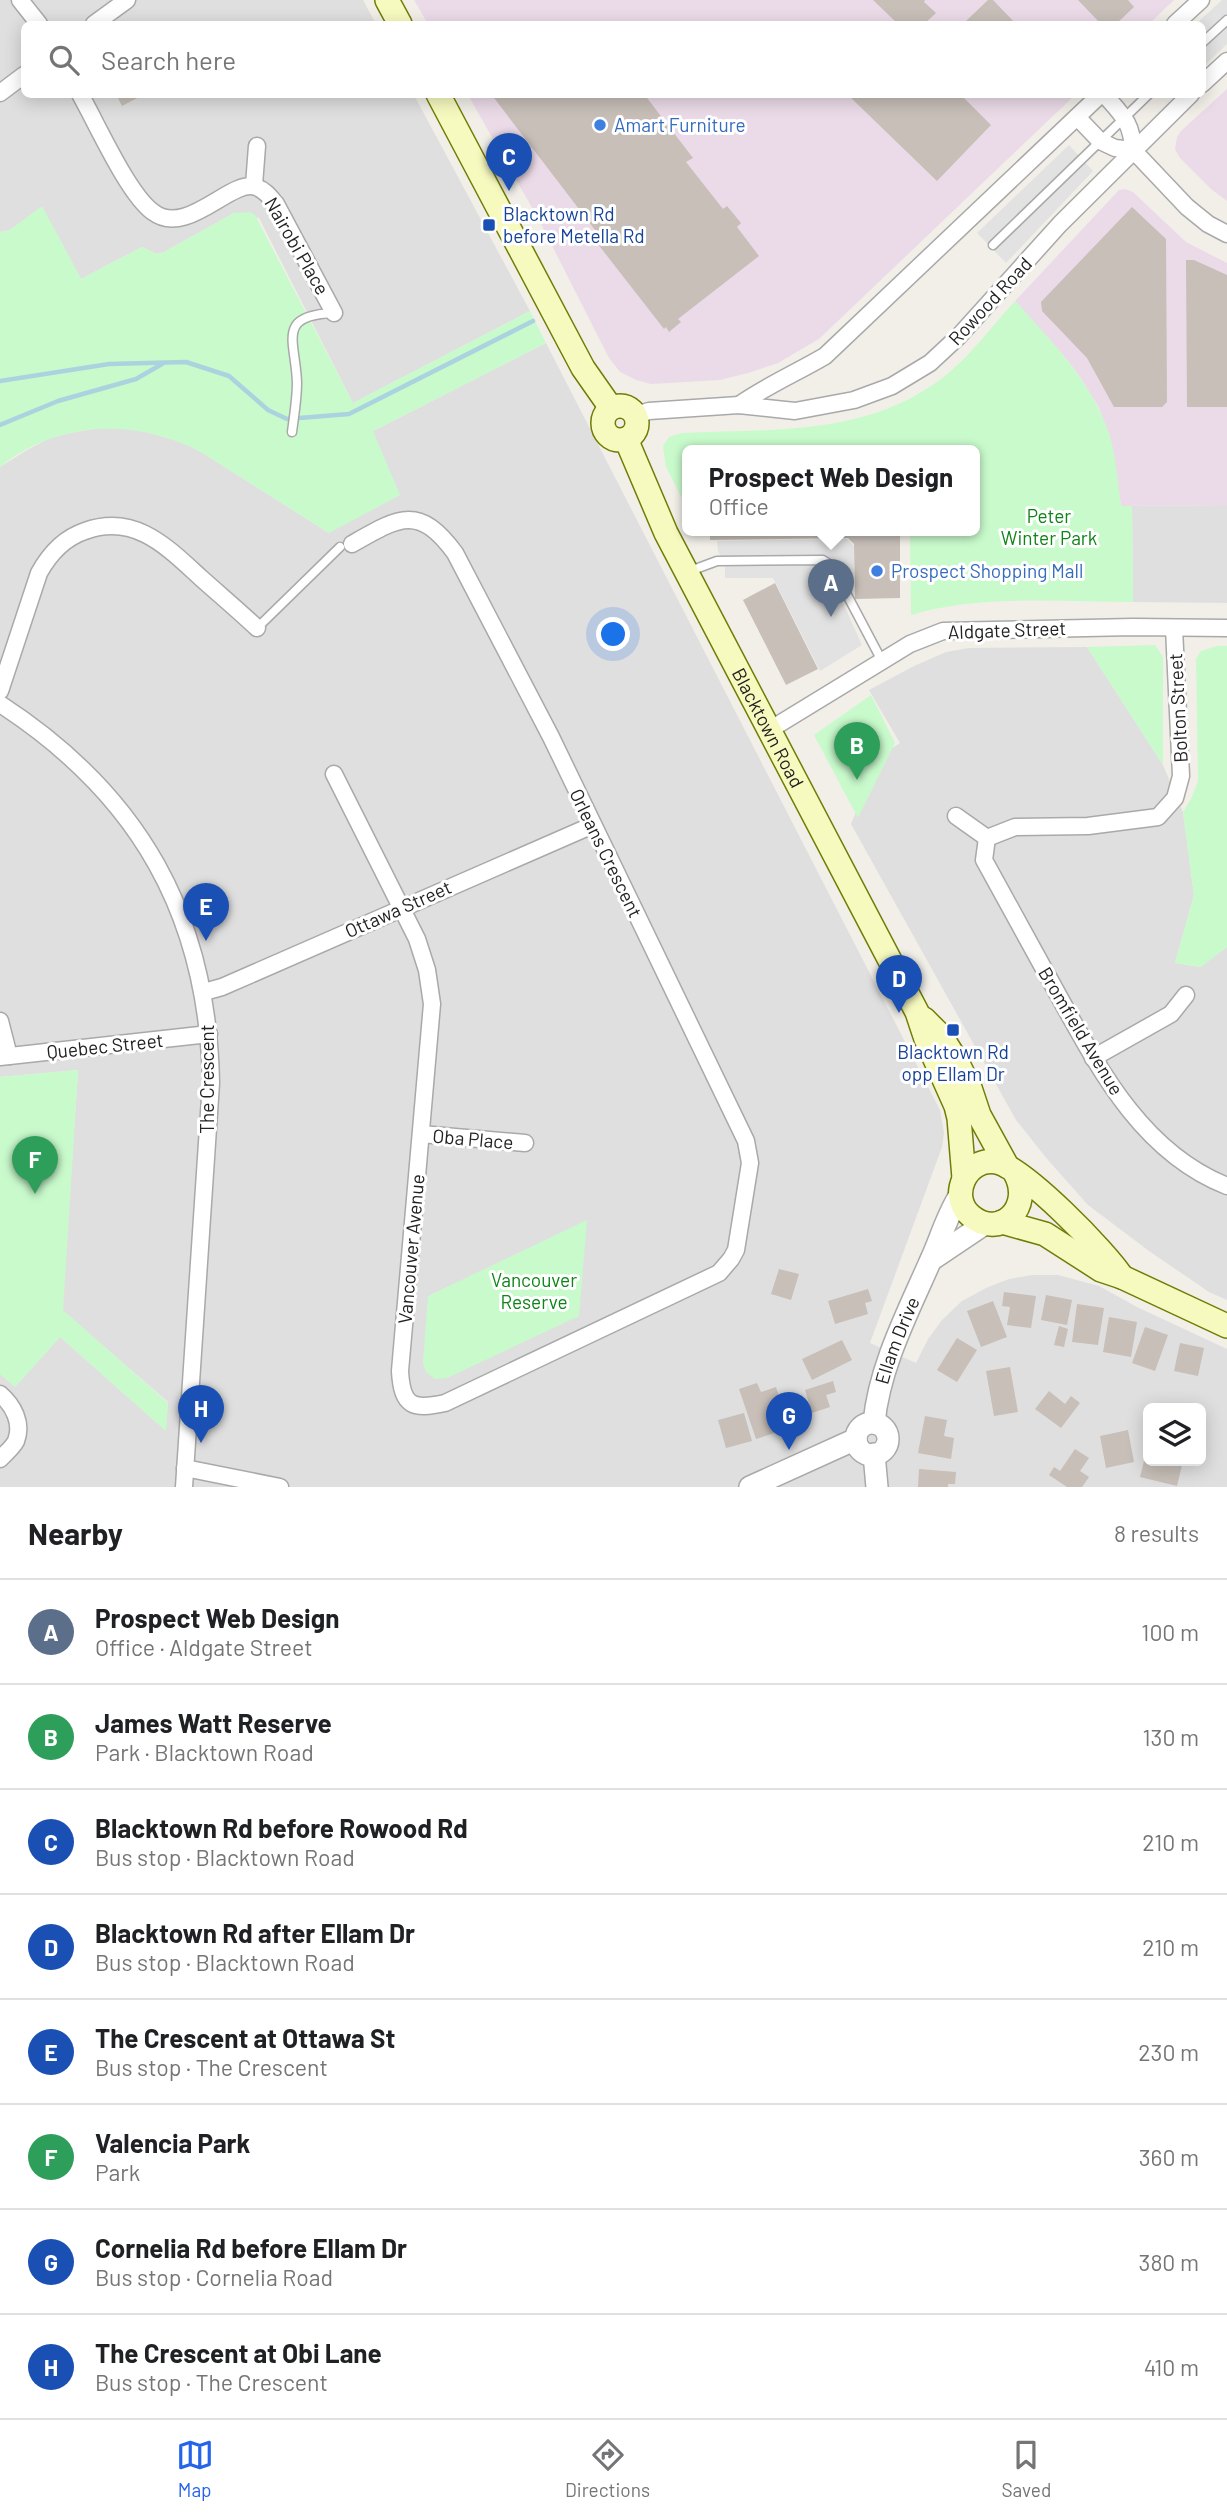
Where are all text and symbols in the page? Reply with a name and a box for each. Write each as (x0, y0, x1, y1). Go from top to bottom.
search box (21, 21, 1206, 98)
icon: search (45, 41, 83, 79)
text: Search here (101, 44, 236, 75)
place label: Amart Furniture (614, 113, 746, 136)
marker: Amart Furniture (592, 117, 608, 133)
pin: C (486, 133, 532, 191)
street label: Nairobi Place (260, 193, 335, 299)
place label: Blacktown Rd before Metella Rd (503, 202, 645, 247)
marker: Blacktown Rd before Metella Rd (481, 217, 497, 233)
street label: Rowood Road (943, 252, 1036, 349)
popup (682, 445, 980, 536)
text: Prospect Web Design (709, 461, 953, 492)
text: Office (709, 492, 769, 520)
park label: Peter Winter Park (1001, 504, 1097, 549)
pin: A (808, 559, 854, 617)
place label: Prospect Shopping Mall (891, 559, 1083, 582)
marker: Prospect Shopping Mall (869, 563, 885, 579)
street label: Aldgate Street (947, 616, 1067, 643)
your location (596, 617, 630, 651)
street label: Bolton Street (1163, 653, 1192, 763)
street label: Blacktown Road (728, 664, 809, 791)
pin: B (834, 722, 880, 780)
street label: Orleans Crescent (565, 785, 648, 921)
street label: Ottawa Street (341, 875, 455, 942)
pin: E (183, 883, 229, 941)
pin: D (876, 955, 922, 1013)
street label: Bromfield Avenue (1034, 962, 1129, 1099)
marker: Blacktown Rd opp Ellam Dr (945, 1022, 961, 1038)
street label: The Crescent (195, 1024, 218, 1134)
street label: Quebec Street (45, 1028, 164, 1063)
place label: Blacktown Rd opp Ellam Dr (897, 1040, 1009, 1085)
street label: Oba Place (432, 1124, 514, 1153)
pin: F (12, 1136, 58, 1194)
street label: Vancouver Avenue (392, 1173, 429, 1325)
park label: Vancouver Reserve (491, 1268, 577, 1313)
street label: Ellam Drive (870, 1293, 924, 1387)
pin: H (178, 1385, 224, 1443)
pin: G (766, 1392, 812, 1450)
map controls (1143, 1403, 1206, 1466)
button: layers (1143, 1403, 1206, 1466)
text: Nearby (28, 1515, 123, 1551)
text: 8 results (1114, 1519, 1199, 1547)
text: Prospect Web Design (95, 1602, 339, 1633)
text: A (43, 1618, 59, 1646)
text: 100 m (1141, 1618, 1199, 1646)
text: Office · Aldgate Street (95, 1633, 313, 1661)
text: James Watt Reserve (95, 1707, 332, 1738)
text: B (44, 1723, 58, 1751)
text: 130 m (1142, 1723, 1199, 1751)
text: Park · Blacktown Road (95, 1738, 314, 1766)
text: Blacktown Rd before Rowood Rd (95, 1812, 468, 1843)
text: C (44, 1828, 58, 1856)
text: 210 m (1142, 1828, 1199, 1856)
text: Bus stop · Blacktown Road (95, 1843, 355, 1871)
text: Blacktown Rd after Ellam Dr (95, 1917, 415, 1948)
text: D (44, 1933, 58, 1961)
text: 210 m (1142, 1933, 1199, 1961)
text: Bus stop · Blacktown Road (95, 1948, 355, 1976)
text: The Crescent at Ottawa St (95, 2022, 395, 2053)
text: E (44, 2038, 58, 2066)
text: 230 m (1138, 2038, 1199, 2066)
text: Bus stop · The Crescent (95, 2053, 328, 2081)
text: Valencia Park (95, 2127, 250, 2158)
text: F (45, 2143, 57, 2171)
text: 360 m (1139, 2143, 1199, 2171)
text: Park (95, 2158, 140, 2186)
text: Cornelia Rd before Ellam Dr (95, 2232, 407, 2263)
text: G (44, 2248, 58, 2276)
text: 380 m (1139, 2248, 1199, 2276)
text: Bus stop · Cornelia Road (95, 2263, 333, 2291)
text: The Crescent at Obi Lane (95, 2337, 382, 2368)
text: H (44, 2353, 58, 2381)
text: 410 m (1144, 2353, 1199, 2381)
text: Bus stop · The Crescent (95, 2368, 328, 2396)
tab: Map (176, 2436, 214, 2501)
tab: Directions (565, 2436, 650, 2501)
tab: Saved (1001, 2436, 1051, 2501)

